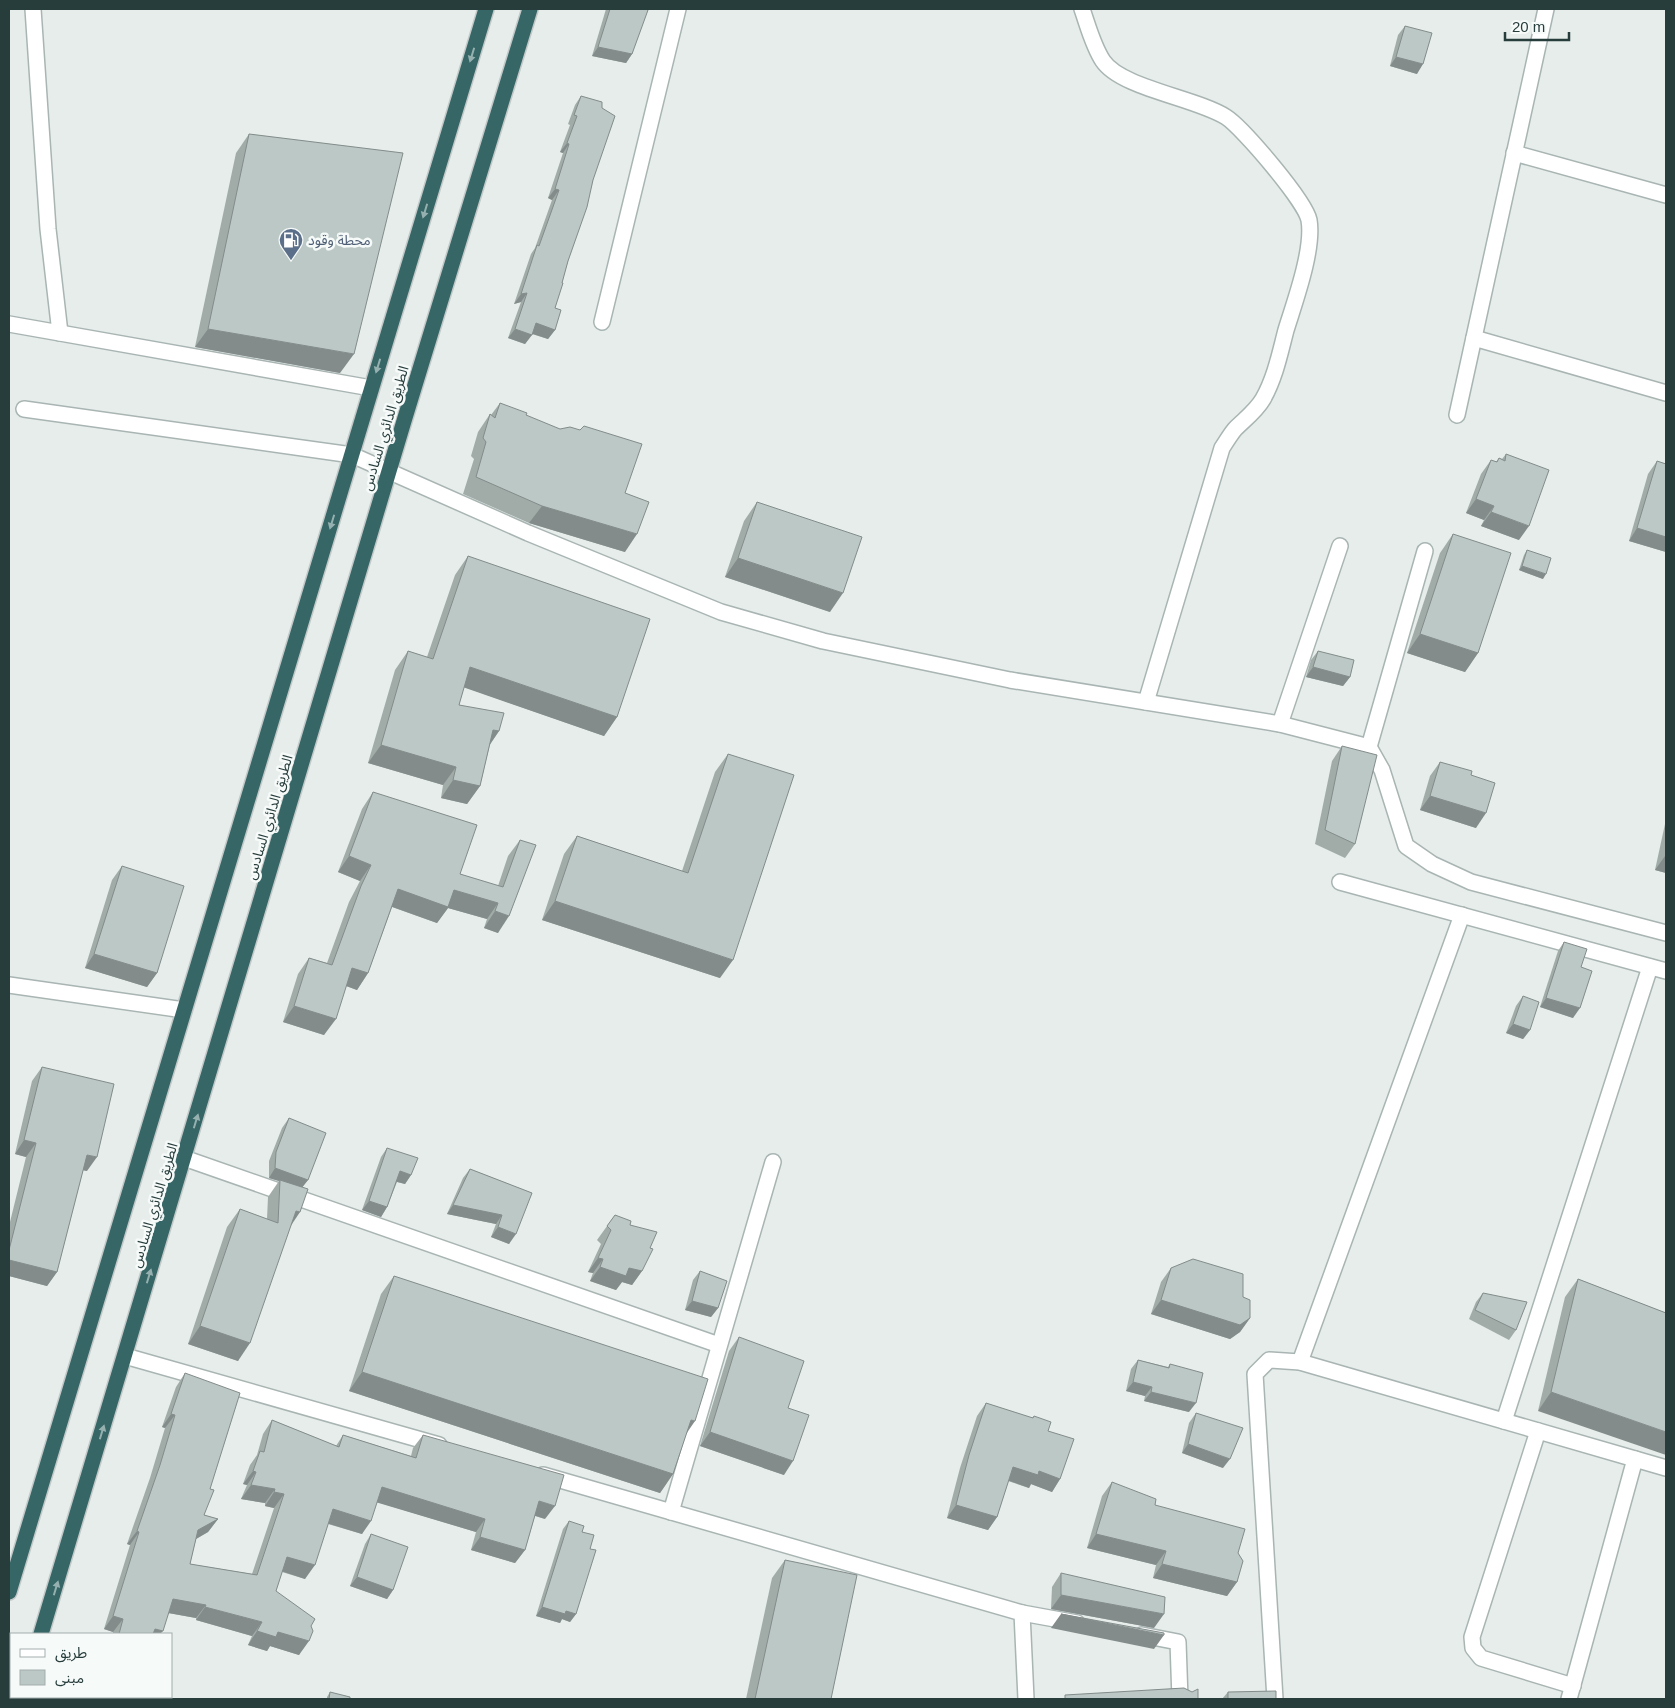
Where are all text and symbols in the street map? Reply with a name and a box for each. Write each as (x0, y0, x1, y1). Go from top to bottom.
scale bar (1505, 10, 1569, 42)
text: 20 m (1512, 18, 1545, 35)
one-way arrow (468, 48, 476, 63)
one-way arrow (421, 204, 429, 219)
fuel station icon: محطة وقود (278, 227, 304, 261)
place label: محطة وقود (308, 232, 371, 249)
one-way arrow (374, 359, 382, 374)
street label: الطريق الدائري السادس (358, 364, 415, 493)
one-way arrow (327, 515, 335, 530)
street label: الطريق الدائري السادس (242, 753, 299, 882)
one-way arrow (192, 1113, 200, 1128)
street label: الطريق الدائري السادس (127, 1141, 184, 1270)
one-way arrow (146, 1269, 154, 1284)
one-way arrow (99, 1424, 107, 1439)
one-way arrow (52, 1580, 60, 1595)
legend (10, 1633, 172, 1698)
text: طريق (55, 1644, 87, 1663)
text: مبنى (55, 1669, 84, 1687)

